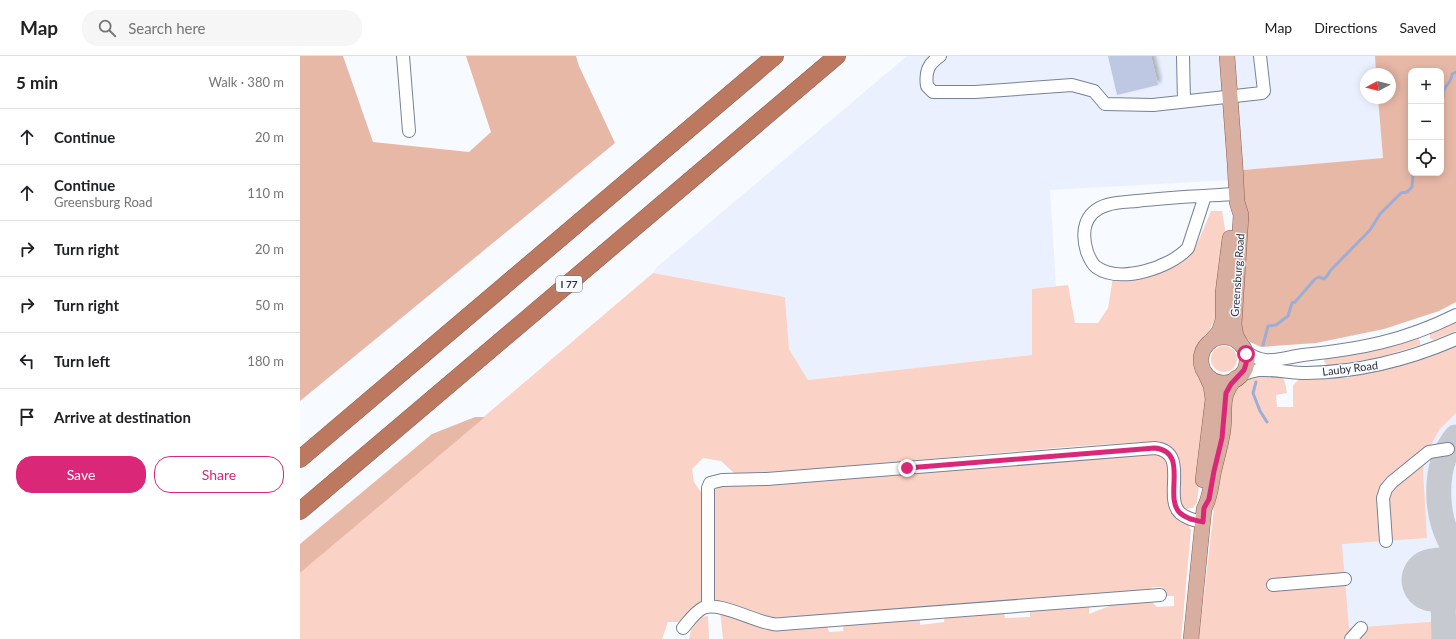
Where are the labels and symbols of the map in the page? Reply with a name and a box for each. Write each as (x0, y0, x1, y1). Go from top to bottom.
north arrow (1360, 68, 1396, 104)
street label: Greensburg Road (1228, 233, 1246, 317)
road number: I 77 (556, 276, 582, 292)
route start (1237, 345, 1255, 363)
street label: Lauby Road (1321, 358, 1379, 378)
route end (898, 459, 916, 477)

